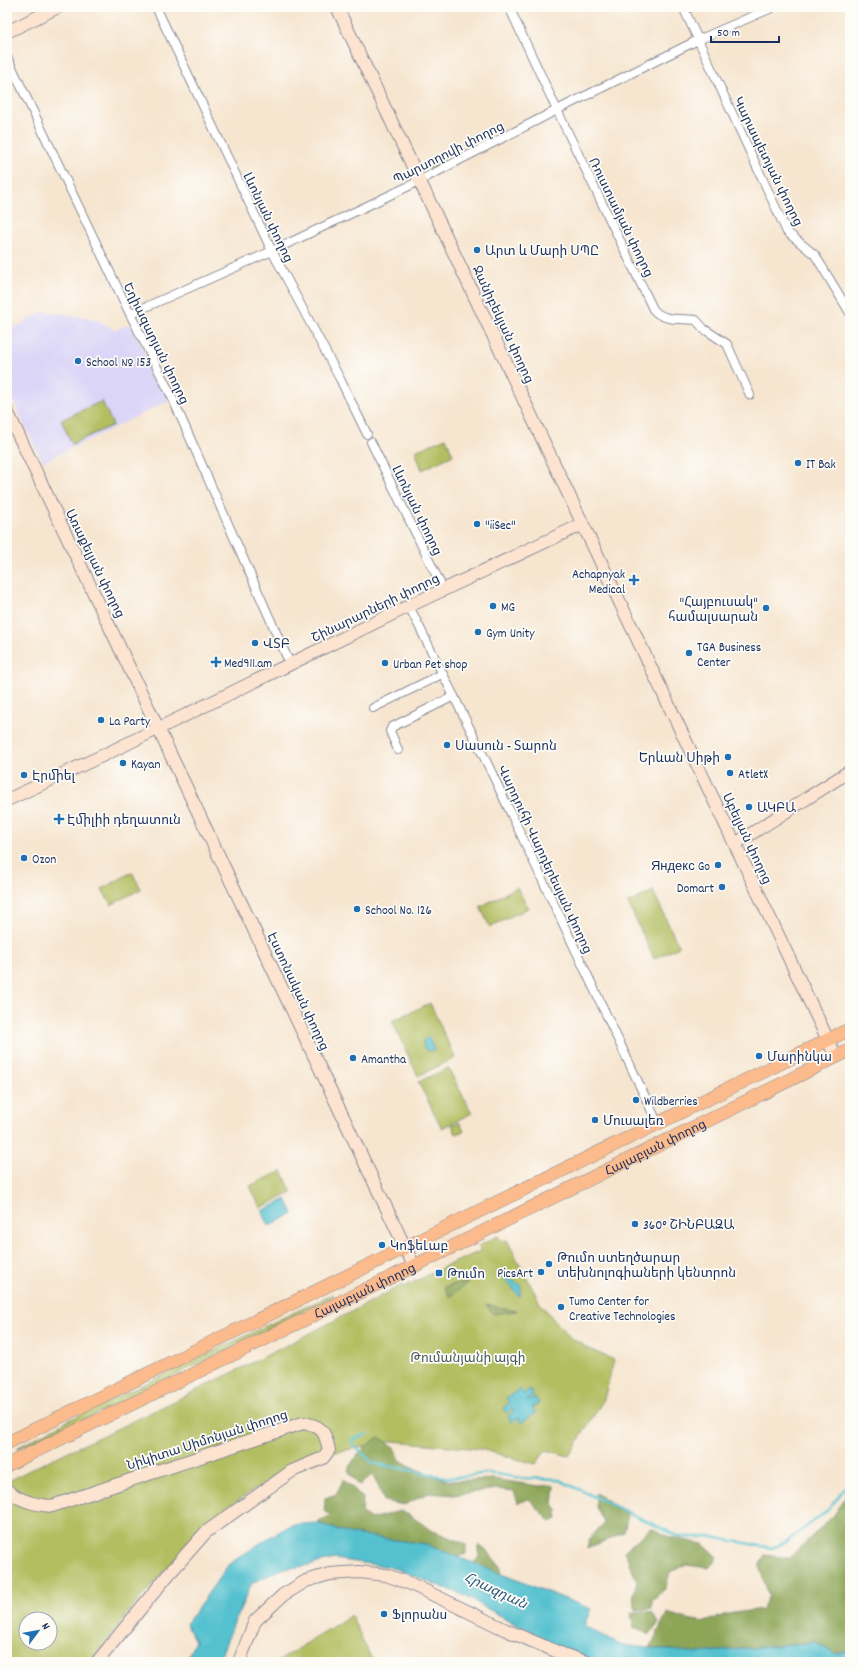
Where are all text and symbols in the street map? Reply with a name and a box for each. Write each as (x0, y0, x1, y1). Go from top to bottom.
scale bar (711, 18, 779, 44)
text: 50 m (717, 25, 740, 42)
street label: Կարապետյան փողոց (727, 94, 806, 230)
street label: Պարսողովի փողոց (390, 118, 508, 190)
street label: Ռուստամյան փողոց (583, 155, 657, 281)
street label: Լևոնյան փողոց (237, 170, 297, 266)
place label: Արտ և Մարի ՍՊԸ (485, 243, 599, 262)
marker: Արտ և Մարի ՍՊԸ (472, 245, 482, 255)
street label: Ջանիբեկյան փողոց (466, 263, 537, 387)
street label: Եղիազարյան փողոց (117, 280, 193, 408)
place label: School № 153 (86, 354, 151, 373)
marker: School № 153 (73, 356, 83, 366)
place label: IT Bak (806, 456, 836, 475)
marker: IT Bak (793, 458, 803, 468)
street label: Լևոնյան փողոց (386, 463, 446, 559)
street label: Առաքելյան փողոց (59, 506, 128, 622)
place label: "iiSec" (485, 517, 516, 536)
marker: "iiSec" (472, 519, 482, 529)
place label: Achapnyak Medical (572, 566, 625, 600)
street label: Շինարարների փողոց (309, 570, 443, 649)
marker: Achapnyak Medical (628, 574, 640, 586)
place label: "Հայբուսակ" համալսարան (668, 594, 758, 628)
place label: MG (501, 599, 515, 618)
marker: MG (488, 601, 498, 611)
marker: "Հայբուսակ" համալսարան (761, 603, 771, 613)
place label: Gym Unity (486, 625, 535, 644)
marker: Gym Unity (473, 627, 483, 637)
place label: ՎՏԲ (263, 636, 290, 655)
marker: ՎՏԲ (250, 638, 260, 648)
place label: TGA Business Center (697, 639, 761, 673)
marker: TGA Business Center (684, 648, 694, 658)
place label: Med911.am (224, 655, 272, 674)
place label: Urban Pet shop (393, 656, 467, 675)
marker: Med911.am (211, 657, 221, 667)
marker: Urban Pet shop (380, 658, 390, 668)
place label: La Party (109, 713, 151, 732)
marker: La Party (96, 715, 106, 725)
place label: Սասուն - Տարոն (455, 738, 557, 757)
marker: Սասուն - Տարոն (442, 740, 452, 750)
place label: Երևան Սիթի (639, 750, 720, 769)
marker: Երևան Սիթի (723, 752, 733, 762)
place label: Kayan (131, 756, 160, 775)
marker: Kayan (118, 758, 128, 768)
street label: Վարդուհի Վարդերեսյան փողոց (491, 762, 596, 958)
place label: AtletX (738, 766, 769, 785)
place label: Էրմիել (32, 768, 75, 787)
marker: AtletX (725, 768, 735, 778)
marker: Էրմիել (19, 770, 29, 780)
street label: Աբելյան փողոց (716, 790, 775, 888)
place label: ԱԿԲԱ (757, 800, 796, 819)
marker: ԱԿԲԱ (744, 802, 754, 812)
place label: Էմիլիի դեղատուն (67, 812, 181, 831)
marker: Էմիլիի դեղատուն (54, 814, 64, 824)
place label: Ozon (32, 851, 56, 870)
marker: Ozon (19, 853, 29, 863)
place label: Яндекс Go (651, 858, 710, 877)
marker: Яндекс Go (713, 860, 723, 870)
place label: Domart (677, 880, 714, 899)
marker: Domart (717, 882, 727, 892)
place label: School No. 126 (365, 902, 432, 921)
marker: School No. 126 (352, 904, 362, 914)
street label: Էստոնական փողոց (261, 930, 333, 1054)
place label: Մարինկա (767, 1049, 832, 1068)
place label: Amantha (361, 1051, 407, 1070)
marker: Մարինկա (754, 1051, 764, 1061)
marker: Amantha (348, 1053, 358, 1063)
place label: Wildberries (644, 1093, 698, 1112)
marker: Wildberries (631, 1095, 641, 1105)
place label: Մուսալեռ (603, 1113, 664, 1132)
marker: Մուսալեռ (590, 1115, 600, 1125)
street label: Հալաբյան փողոց (602, 1116, 710, 1182)
place label: 360° ՇԻՆԲԱԶԱ (643, 1217, 735, 1236)
marker: 360° ՇԻՆԲԱԶԱ (630, 1219, 640, 1229)
place label: ԿոֆեԼաբ (390, 1238, 448, 1257)
marker: ԿոֆեԼաբ (377, 1240, 387, 1250)
place label: Թումո ստեղծարար տեխնոլոգիաների կենտրոն (557, 1250, 736, 1284)
marker: Թումո ստեղծարար տեխնոլոգիաների կենտրոն (544, 1259, 554, 1269)
street label: Հալաբյան փողոց (312, 1260, 420, 1325)
place label: PicsArt (497, 1265, 533, 1284)
place label: Թումո (447, 1266, 485, 1285)
marker: PicsArt (536, 1267, 546, 1277)
marker: Թումո (434, 1268, 444, 1278)
place label: Tumo Center for Creative Technologies (569, 1293, 675, 1327)
marker: Tumo Center for Creative Technologies (556, 1302, 566, 1312)
park label: Թումանյանի այգի (410, 1350, 526, 1369)
street label: Նիկիտա Սիմոնյան փողոց (125, 1406, 291, 1476)
water label: Հրազդան (461, 1569, 530, 1615)
place label: Ֆլորանս (392, 1607, 447, 1626)
marker: Ֆլորանս (379, 1609, 389, 1619)
north arrow (18, 1611, 58, 1651)
text: N (37, 1620, 53, 1634)

